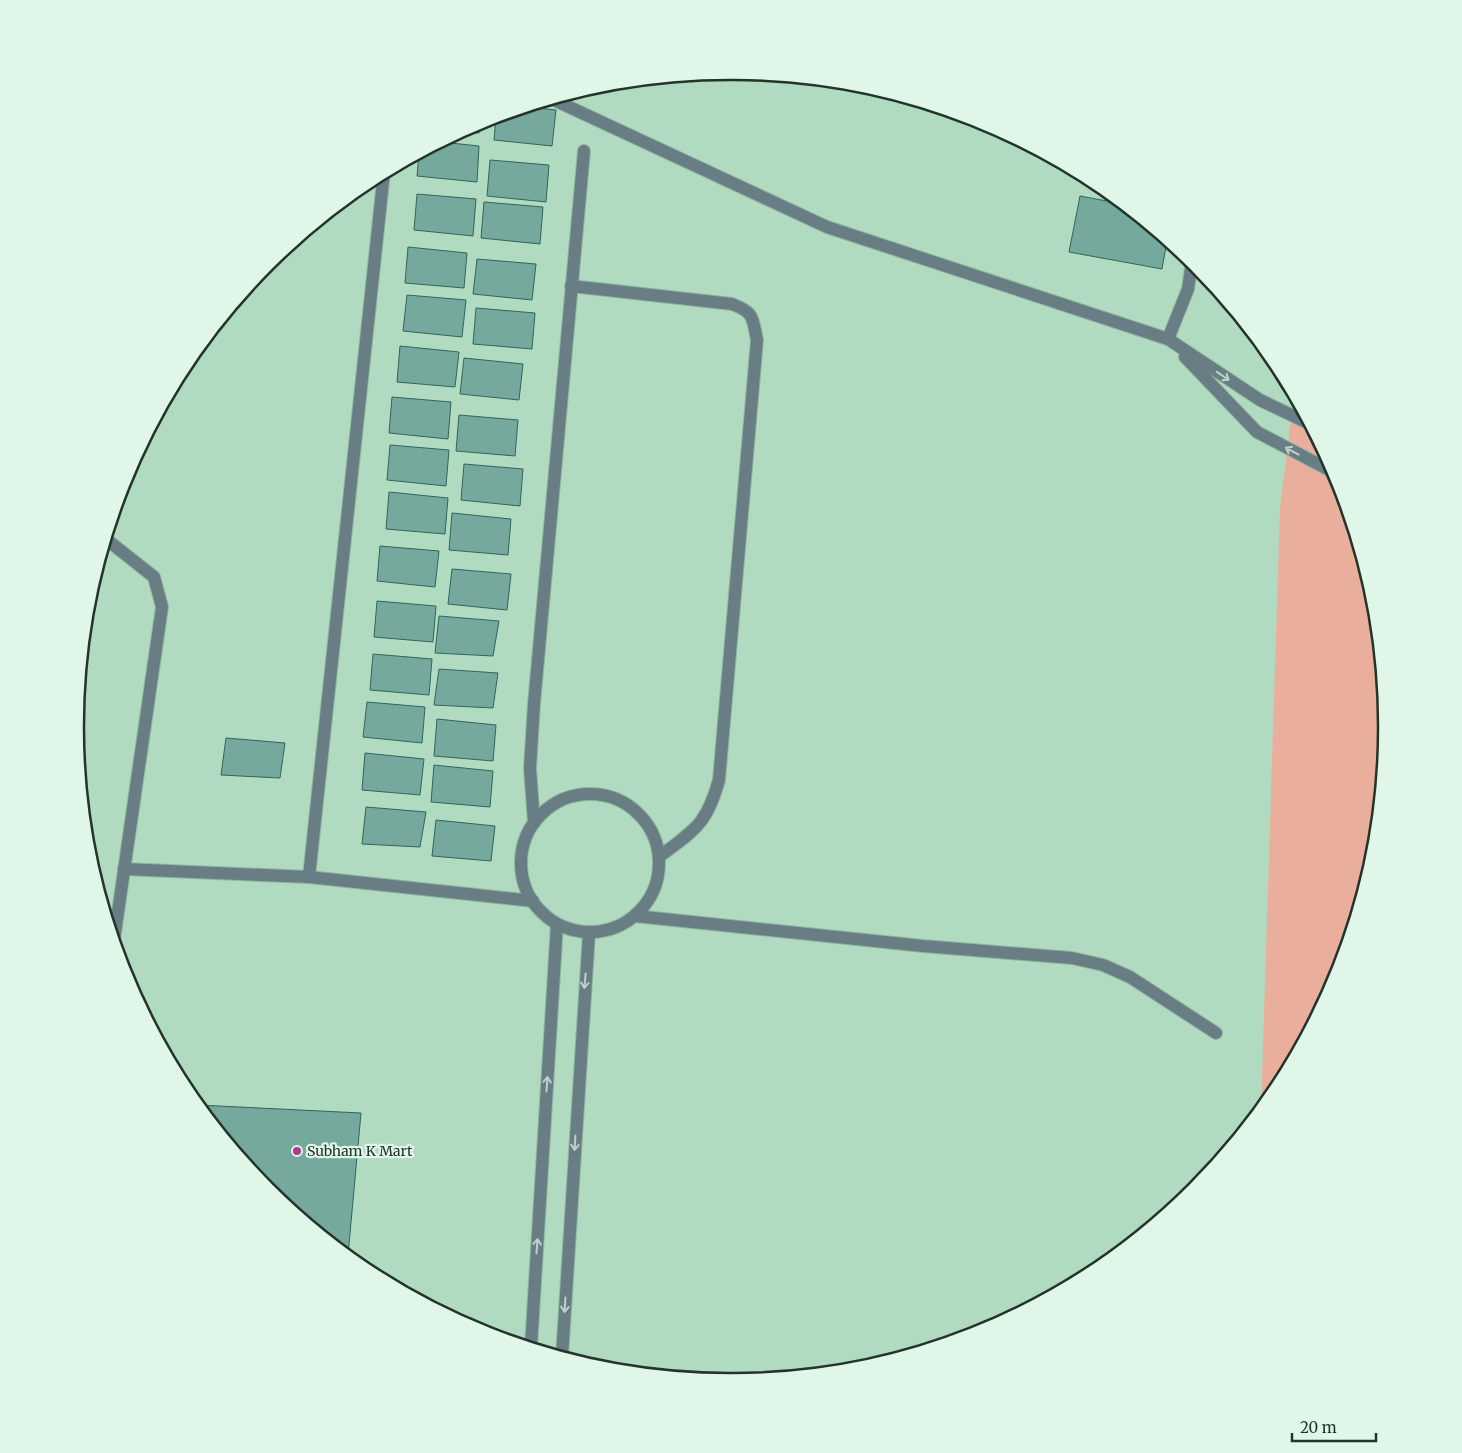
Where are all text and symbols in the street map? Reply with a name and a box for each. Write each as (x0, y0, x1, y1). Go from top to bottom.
one-way arrow (1216, 371, 1230, 381)
one-way arrow (1284, 446, 1299, 456)
one-way arrow (581, 973, 590, 989)
one-way arrow (543, 1076, 552, 1092)
one-way arrow (570, 1135, 579, 1151)
place label: Subham K Mart (307, 1142, 413, 1160)
marker: Subham K Mart (291, 1145, 303, 1157)
one-way arrow (533, 1238, 542, 1254)
one-way arrow (561, 1297, 570, 1313)
scale bar (1292, 1410, 1376, 1442)
text: 20 m (1300, 1418, 1337, 1437)

